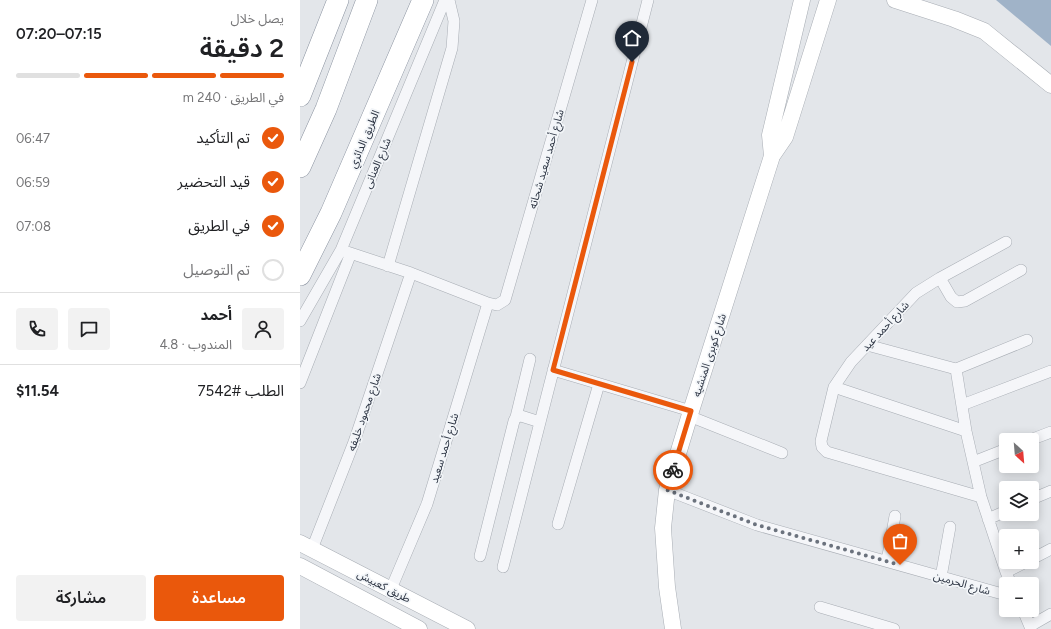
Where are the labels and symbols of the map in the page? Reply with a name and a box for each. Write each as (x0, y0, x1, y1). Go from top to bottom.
pin (615, 21, 649, 62)
street label: الطريق الدائري (346, 108, 385, 171)
street label: شارع أحمد سعيد شحاته (526, 108, 568, 211)
street label: شارع العنانى (361, 136, 395, 191)
street label: شارع أحمد عيد (859, 298, 913, 355)
street label: شارع كوبرى المنشيه (690, 312, 730, 399)
street label: شارع محمود خليفه (345, 371, 385, 453)
street label: شارع أحمد سعيد (427, 411, 462, 485)
north arrow (999, 433, 1039, 473)
courier (653, 450, 693, 490)
pin (883, 524, 917, 565)
street label: طريق كعبيش (355, 567, 413, 606)
street label: شارع الحرمين (932, 569, 992, 599)

